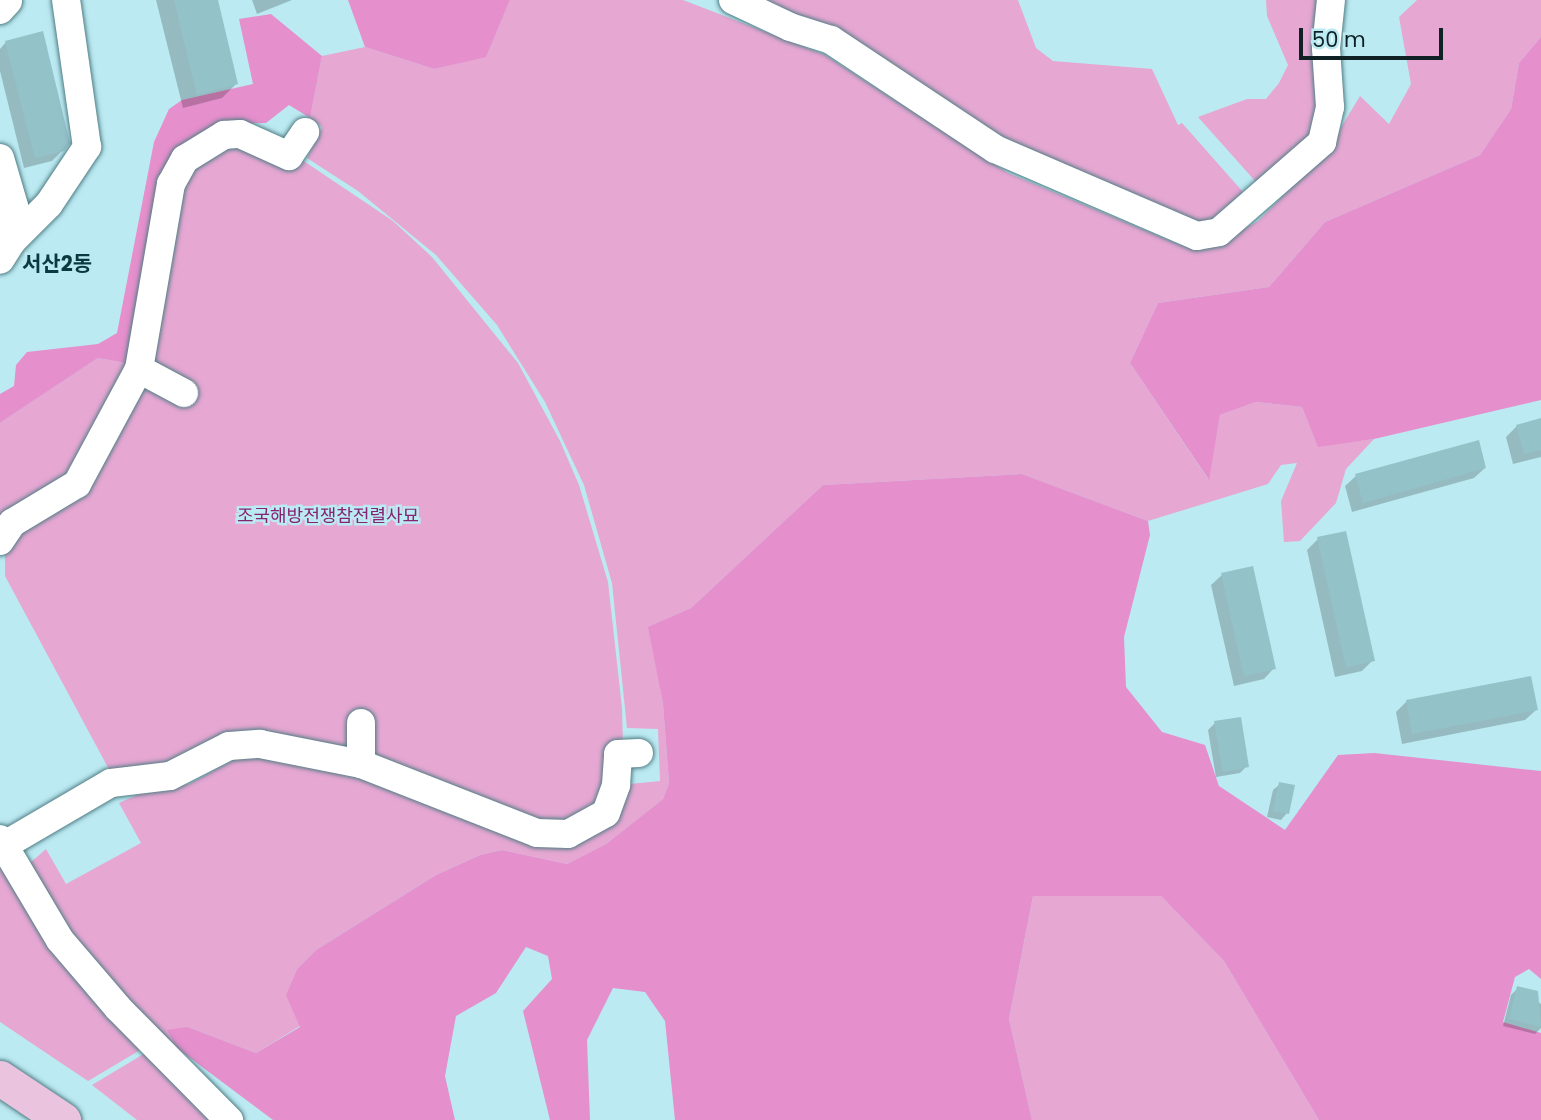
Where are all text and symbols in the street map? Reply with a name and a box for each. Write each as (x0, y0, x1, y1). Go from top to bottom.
scale bar (1303, 14, 1446, 58)
text: 50 m (1312, 25, 1366, 54)
district label: 서산2동 (22, 251, 92, 277)
park label: 조국해방전쟁참전렬사묘 (237, 505, 419, 527)

